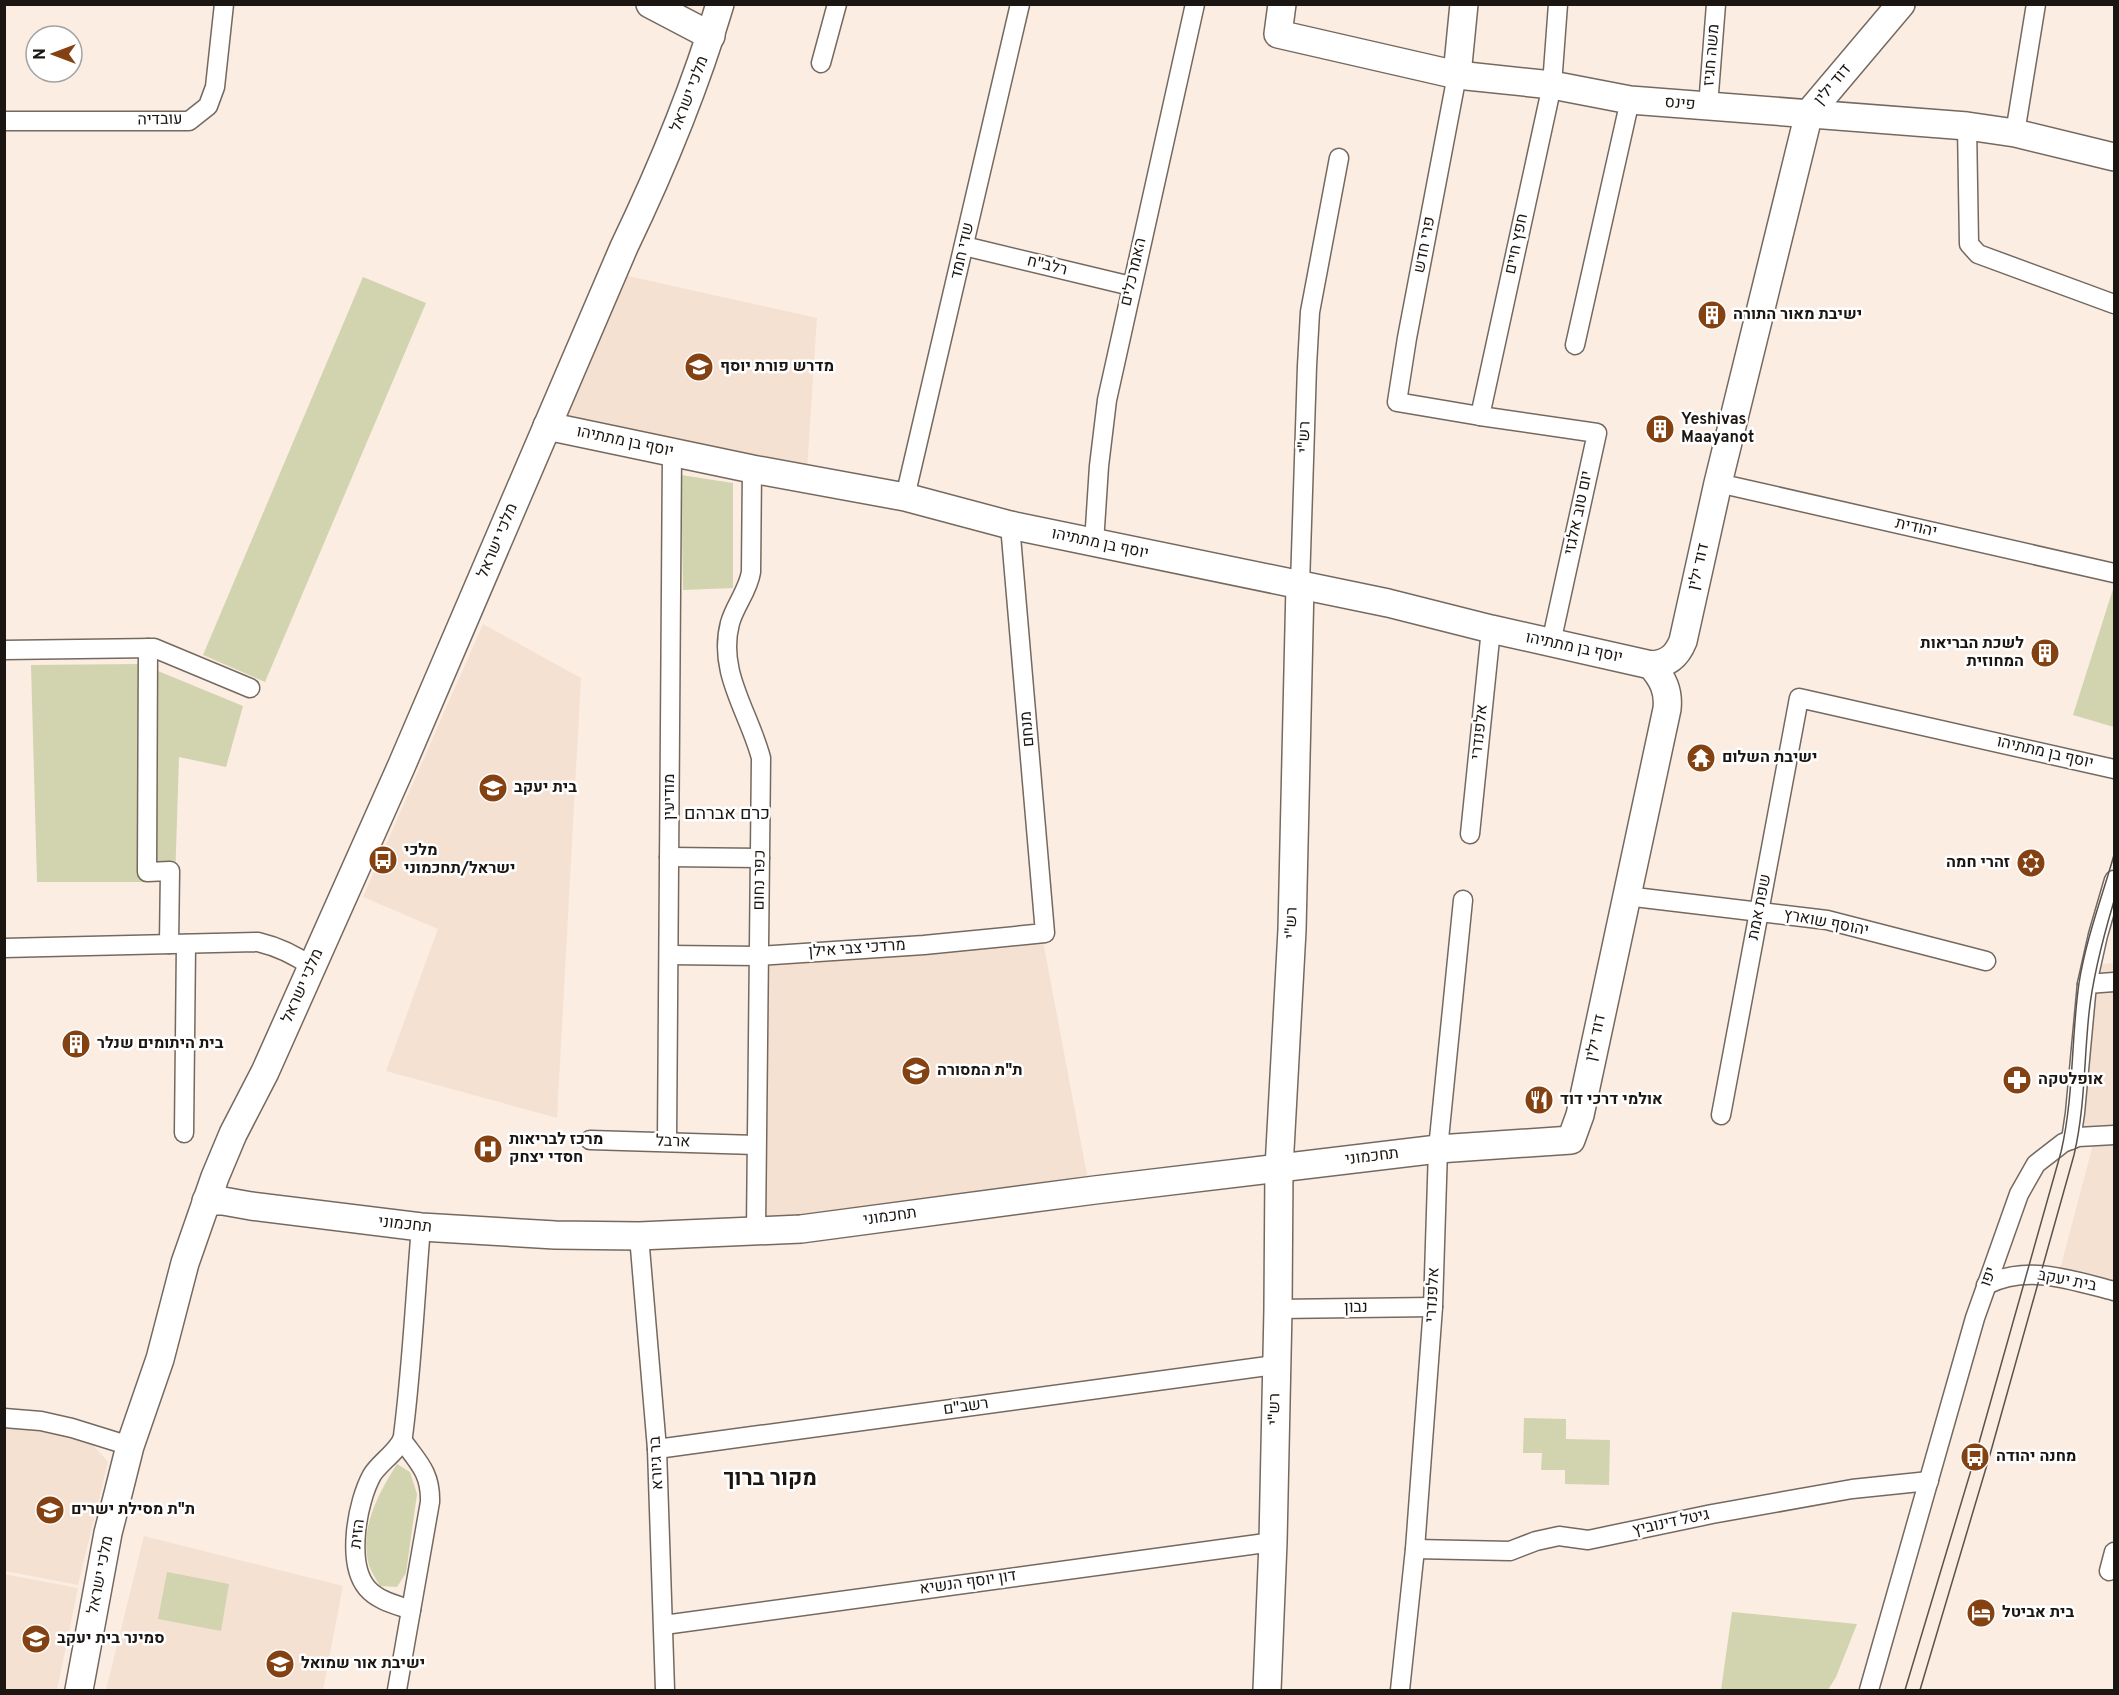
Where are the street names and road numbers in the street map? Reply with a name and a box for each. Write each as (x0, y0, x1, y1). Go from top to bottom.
street label: משה חגיז (1699, 23, 1725, 87)
street label: מלכי ישראל (666, 53, 714, 135)
street label: דוד ילין (1810, 60, 1856, 110)
street label: פינס (1664, 93, 1696, 115)
street label: עובדיה (137, 110, 183, 130)
street label: חפץ חיים (1501, 212, 1533, 276)
street label: פרי חדש (1410, 215, 1440, 275)
street label: שדי חמד (947, 221, 979, 281)
street label: האמרכלים (1116, 236, 1152, 308)
street label: רלב"ח (1025, 251, 1069, 281)
street label: רש"י (1294, 421, 1316, 453)
street label: יוסף בן מתתיהו (575, 422, 675, 462)
street label: יום טוב אלגזי (1560, 469, 1598, 557)
street label: מלכי ישראל (473, 501, 523, 581)
street label: יהודית (1893, 514, 1939, 542)
street label: יוסף בן מתתיהו (1050, 524, 1150, 564)
street label: דוד ילין (1684, 542, 1714, 592)
street label: יוסף בן מתתיהו (1524, 628, 1624, 668)
street label: אלפנדרי (1467, 703, 1493, 761)
street label: מנחם (1016, 710, 1040, 748)
street label: יוסף בן מתתיהו (1995, 732, 2095, 774)
street label: מודיעין (660, 774, 680, 820)
street label: כפר נחום (749, 850, 771, 910)
street label: שפת אמת (1744, 872, 1776, 942)
street label: יהוסף שוארץ (1782, 905, 1870, 941)
street label: רש"י (1281, 907, 1303, 939)
street label: מרדכי צבי אילן (808, 936, 906, 962)
street label: מלכי ישראל (278, 946, 328, 1026)
street label: דוד ילין (1581, 1013, 1611, 1063)
street label: ארבל (655, 1131, 691, 1153)
street label: תחכמוני (1344, 1144, 1400, 1170)
street label: תחכמוני (862, 1203, 918, 1231)
street label: תחכמוני (377, 1212, 433, 1238)
street label: יפו (1976, 1264, 2002, 1290)
street label: בית יעקב (2036, 1266, 2099, 1297)
street label: אלפנדרי (1422, 1267, 1444, 1323)
street label: נבון (1344, 1298, 1368, 1318)
street label: רש"י (1265, 1393, 1285, 1425)
street label: רשב"ם (942, 1394, 990, 1420)
street label: בר גיורא (646, 1435, 668, 1490)
street label: גיטל דינוביץ (1631, 1505, 1711, 1541)
street label: הזית (346, 1518, 370, 1550)
street label: מלכי ישראל (84, 1534, 118, 1616)
street label: דון יוסף הנשיא (918, 1566, 1018, 1600)

